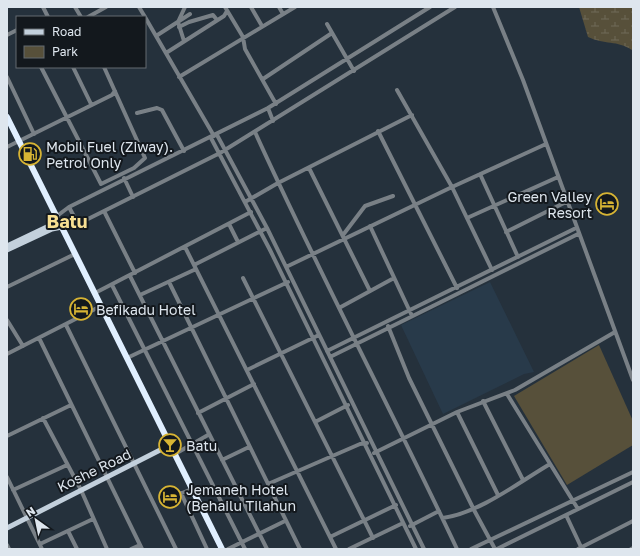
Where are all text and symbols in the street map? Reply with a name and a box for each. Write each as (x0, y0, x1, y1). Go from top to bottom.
legend (16, 16, 146, 68)
text: Road (52, 24, 81, 39)
text: Park (52, 44, 78, 59)
place label: Mobil Fuel (Ziway). Petrol Only (46, 138, 173, 171)
fuel station icon: Mobil Fuel (Ziway). Petrol Only (17, 141, 43, 167)
place label: Green Valley Resort (508, 188, 592, 221)
hotel icon: Green Valley Resort (594, 191, 620, 217)
district label: Batu (46, 210, 88, 232)
hotel icon: Befikadu Hotel (68, 296, 94, 322)
place label: Befikadu Hotel (96, 301, 196, 318)
bar icon: Batu (157, 432, 183, 458)
place label: Batu (186, 437, 217, 454)
street label: Koshe Road (54, 445, 134, 495)
place label: Jemaneh Hotel (Behailu Tilahun (186, 481, 296, 514)
hotel icon: Jemaneh Hotel (Behailu Tilahun (157, 484, 183, 510)
north arrow (16, 500, 56, 540)
text: N (23, 503, 37, 519)

